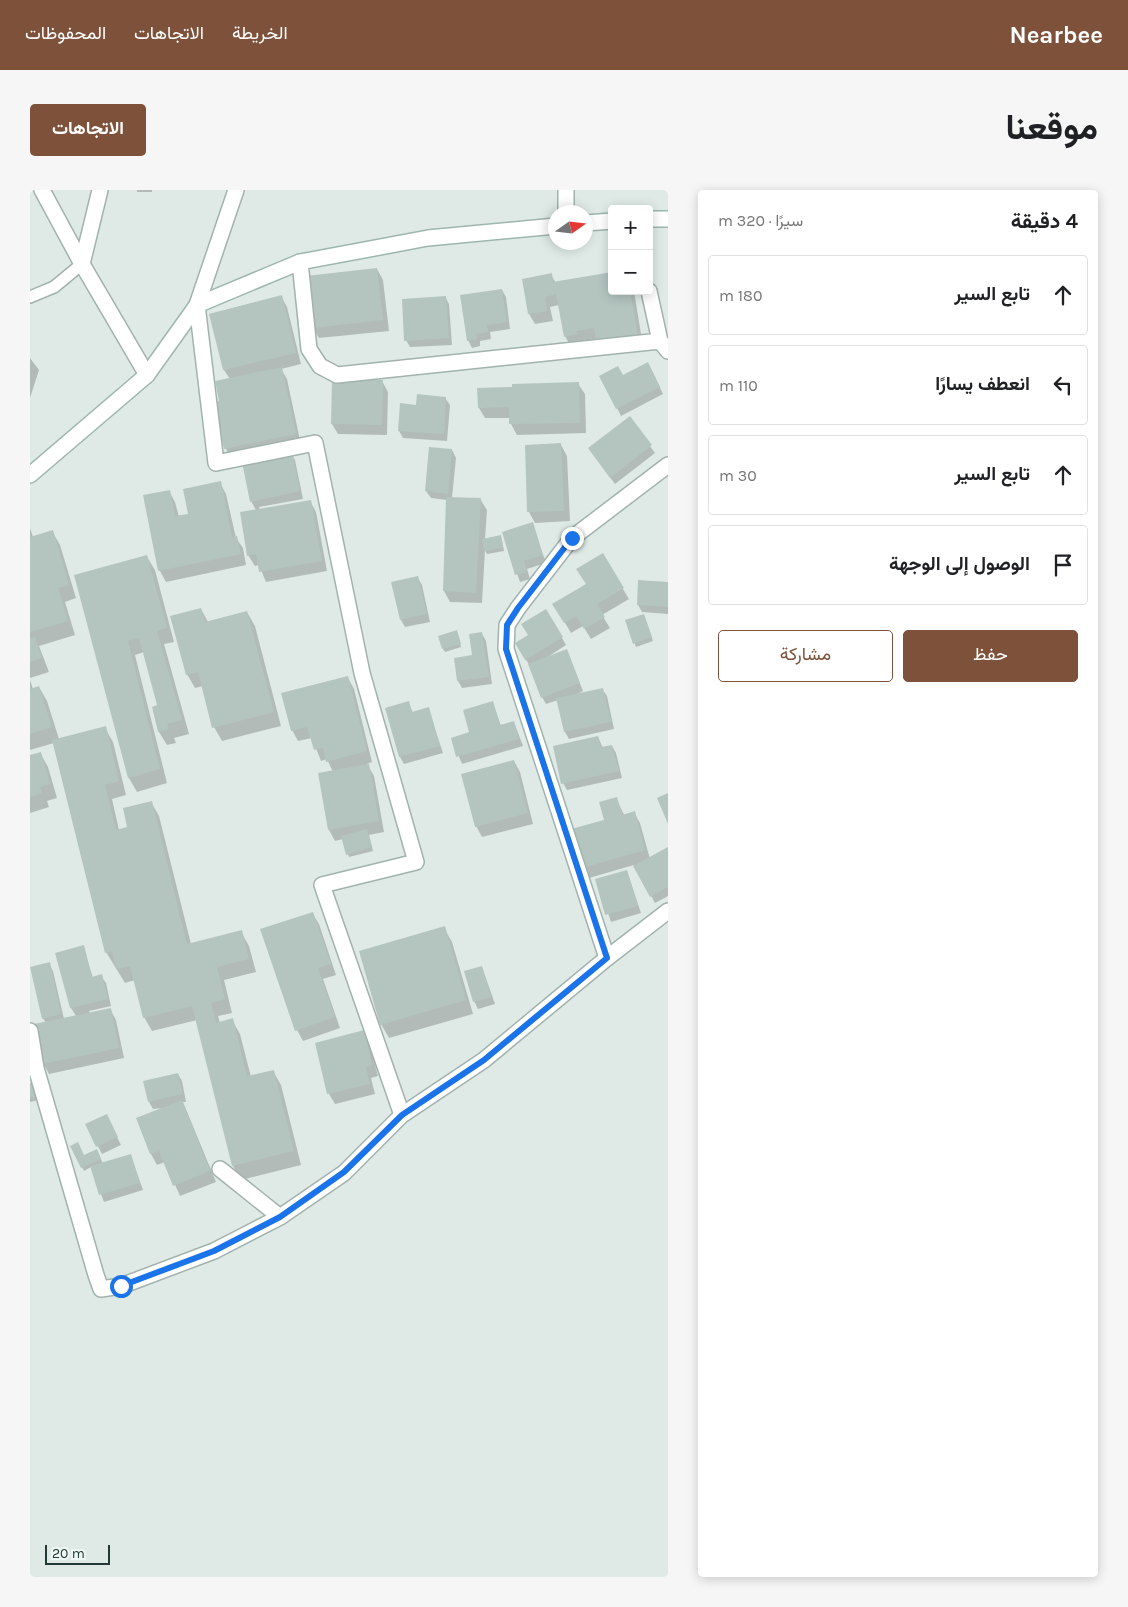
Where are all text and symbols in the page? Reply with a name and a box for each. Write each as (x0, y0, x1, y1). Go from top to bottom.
text: Nearbee (1009, 21, 1103, 49)
text: المحفوظات (25, 22, 106, 44)
text: الاتجاهات (134, 22, 204, 44)
text: الخريطة (232, 22, 288, 44)
button: الاتجاهات (30, 104, 146, 156)
text: موقعنا (1005, 107, 1098, 148)
north arrow (548, 205, 593, 250)
map controls (608, 205, 653, 295)
button: + (608, 205, 653, 250)
text: 4 دقيقة (1011, 209, 1078, 233)
text: سيرًا · 320 m (718, 211, 803, 230)
button: − (608, 250, 653, 295)
icon: ahead (1049, 281, 1077, 309)
text: تابع السير (954, 283, 1030, 305)
text: 180 m (719, 286, 762, 305)
icon: left (1049, 371, 1077, 399)
text: انعطف يسارًا (935, 373, 1030, 395)
text: 110 m (719, 376, 758, 395)
icon: ahead (1049, 461, 1077, 489)
text: تابع السير (954, 463, 1030, 485)
text: 30 m (719, 466, 757, 485)
route end (561, 527, 584, 550)
icon: arrive (1049, 551, 1077, 579)
text: الوصول إلى الوجهة (889, 553, 1030, 575)
button: مشاركة (718, 630, 893, 682)
button: حفظ (903, 630, 1078, 682)
route start (110, 1275, 133, 1298)
scale bar (45, 1542, 110, 1565)
text: 20 m (52, 1545, 85, 1562)

